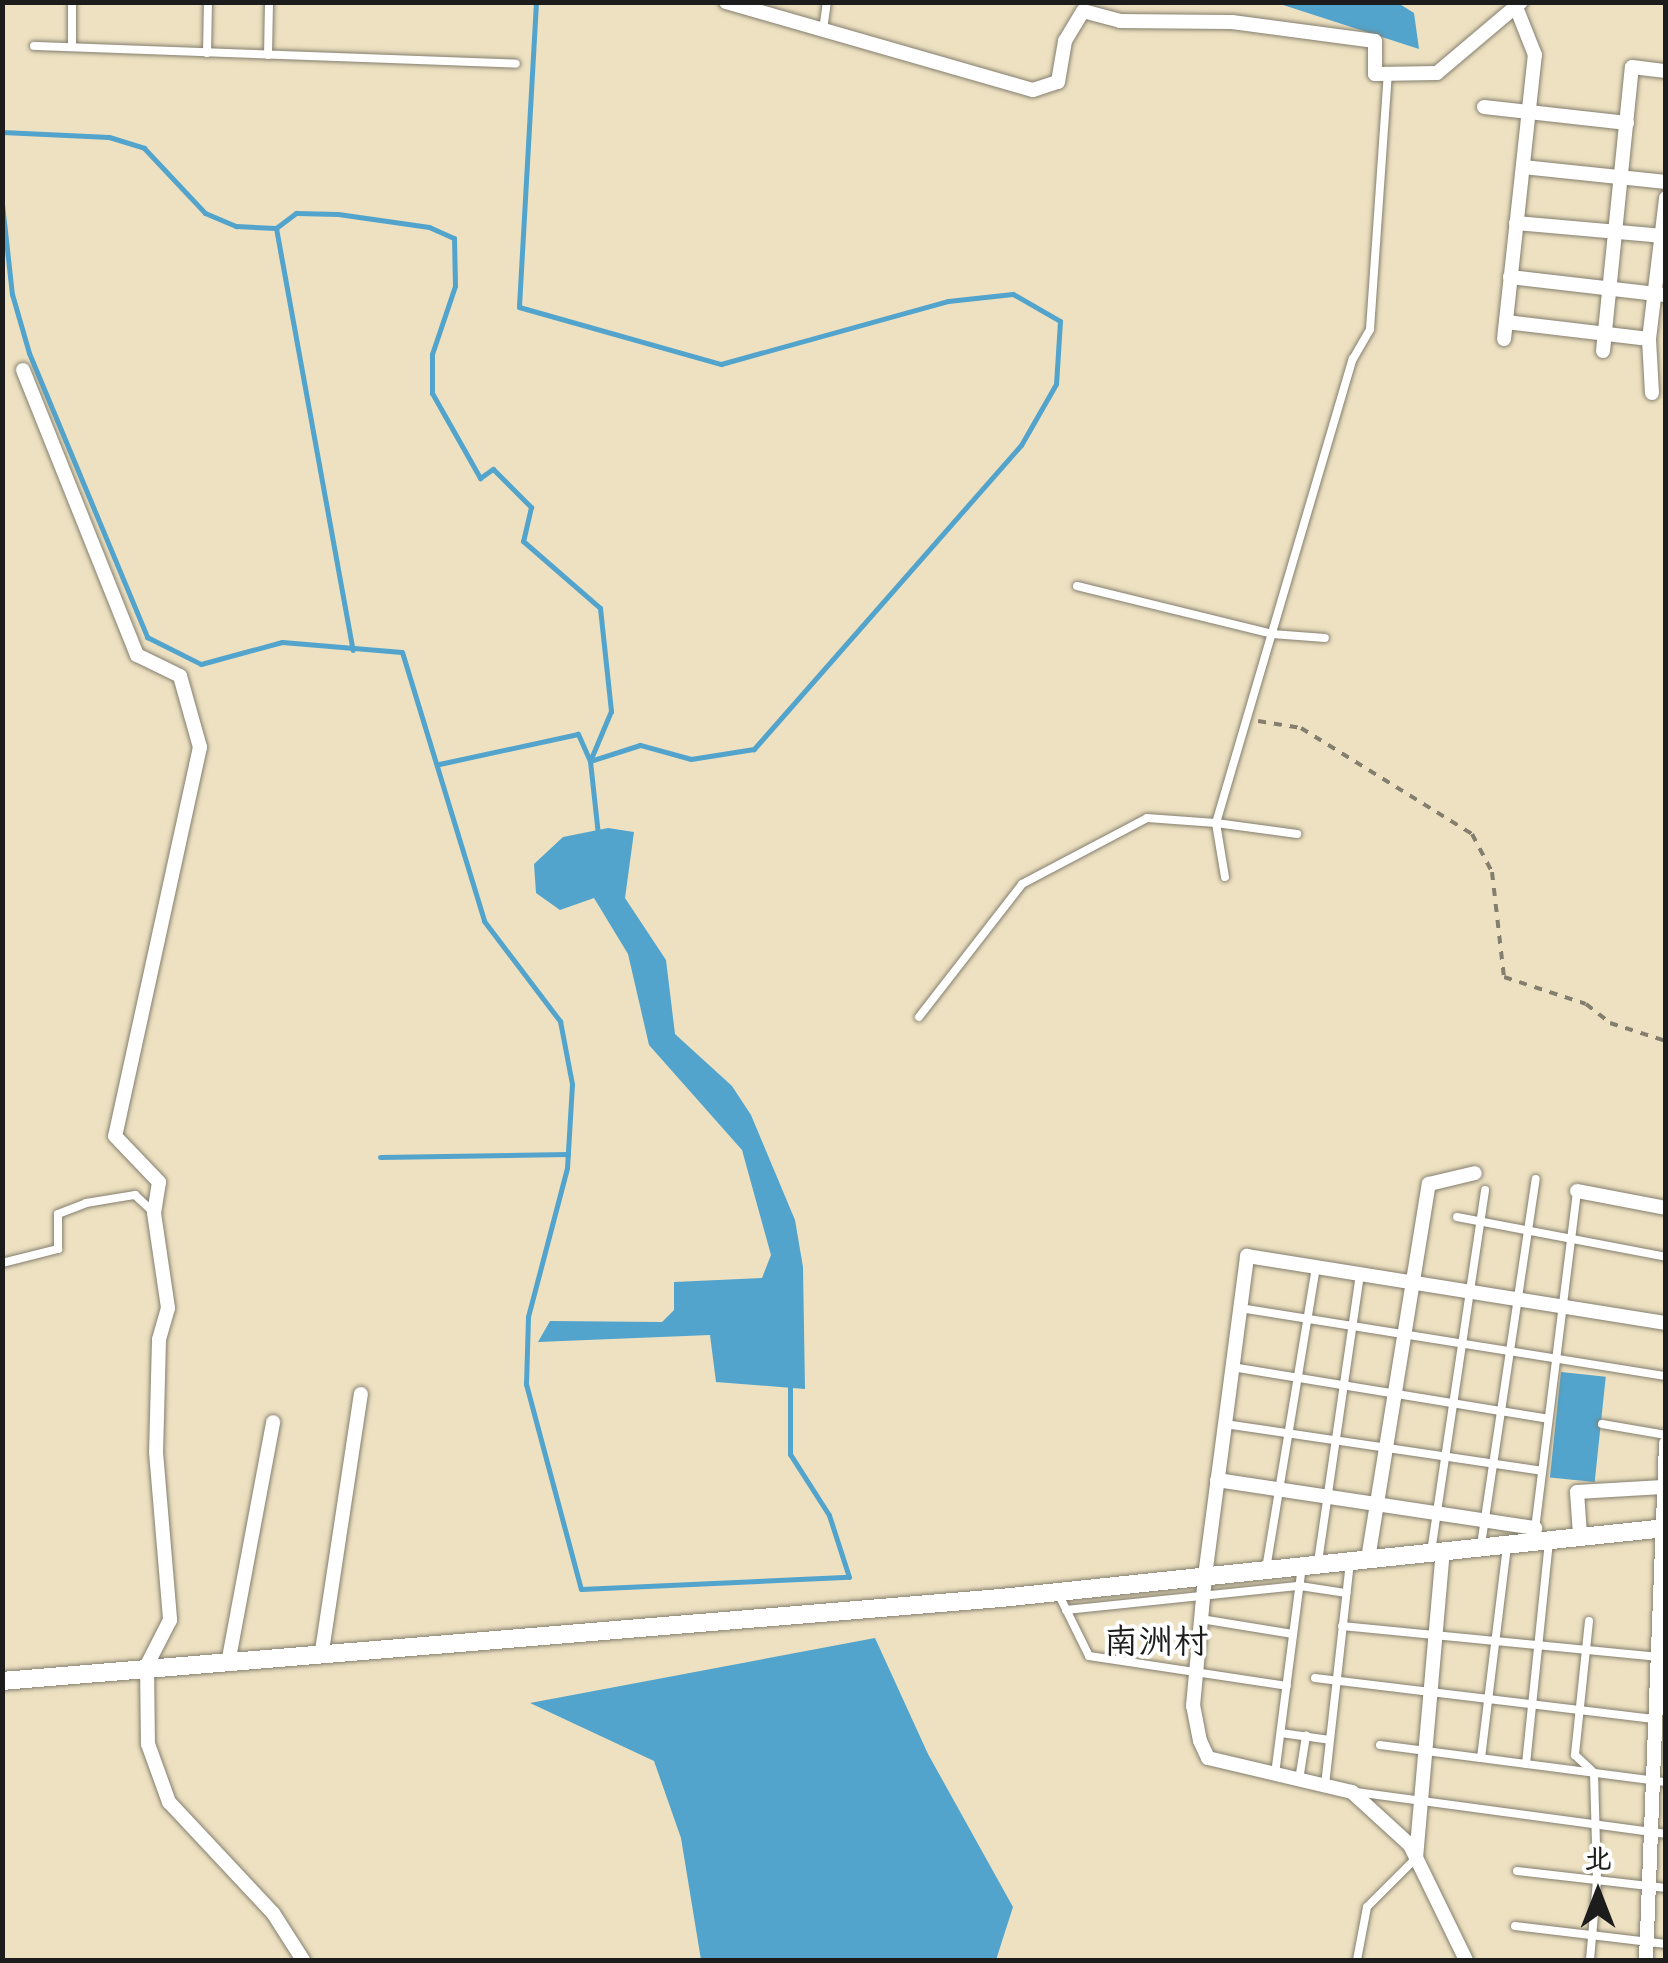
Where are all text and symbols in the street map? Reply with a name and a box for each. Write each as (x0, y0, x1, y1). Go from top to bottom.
district label: 南洲村 (1104, 1625, 1208, 1667)
north arrow (1548, 1843, 1648, 1943)
text: 北 (1584, 1843, 1612, 1883)

